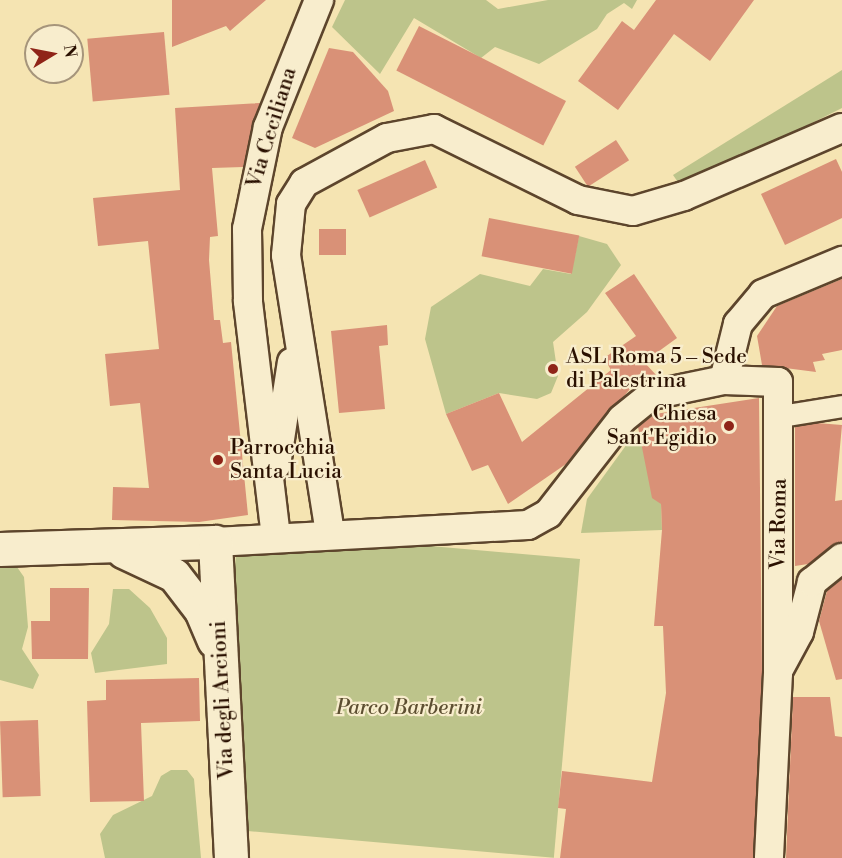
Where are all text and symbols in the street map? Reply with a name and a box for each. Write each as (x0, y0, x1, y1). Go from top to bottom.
north arrow (24, 24, 84, 84)
text: N (59, 43, 81, 59)
street label: Via Ceciliana (242, 64, 302, 192)
place label: ASL Roma 5 – Sede di Palestrina (566, 344, 747, 394)
marker: ASL Roma 5 – Sede di Palestrina (544, 360, 562, 378)
place label: Chiesa Sant'Egidio (607, 401, 717, 451)
marker: Chiesa Sant'Egidio (722, 419, 736, 433)
place label: Parrocchia Santa Lucia (230, 435, 342, 485)
marker: Parrocchia Santa Lucia (211, 453, 225, 467)
street label: Via Roma (766, 478, 792, 570)
street label: Via degli Arcioni (206, 620, 240, 780)
park label: Parco Barberini (336, 695, 482, 721)

